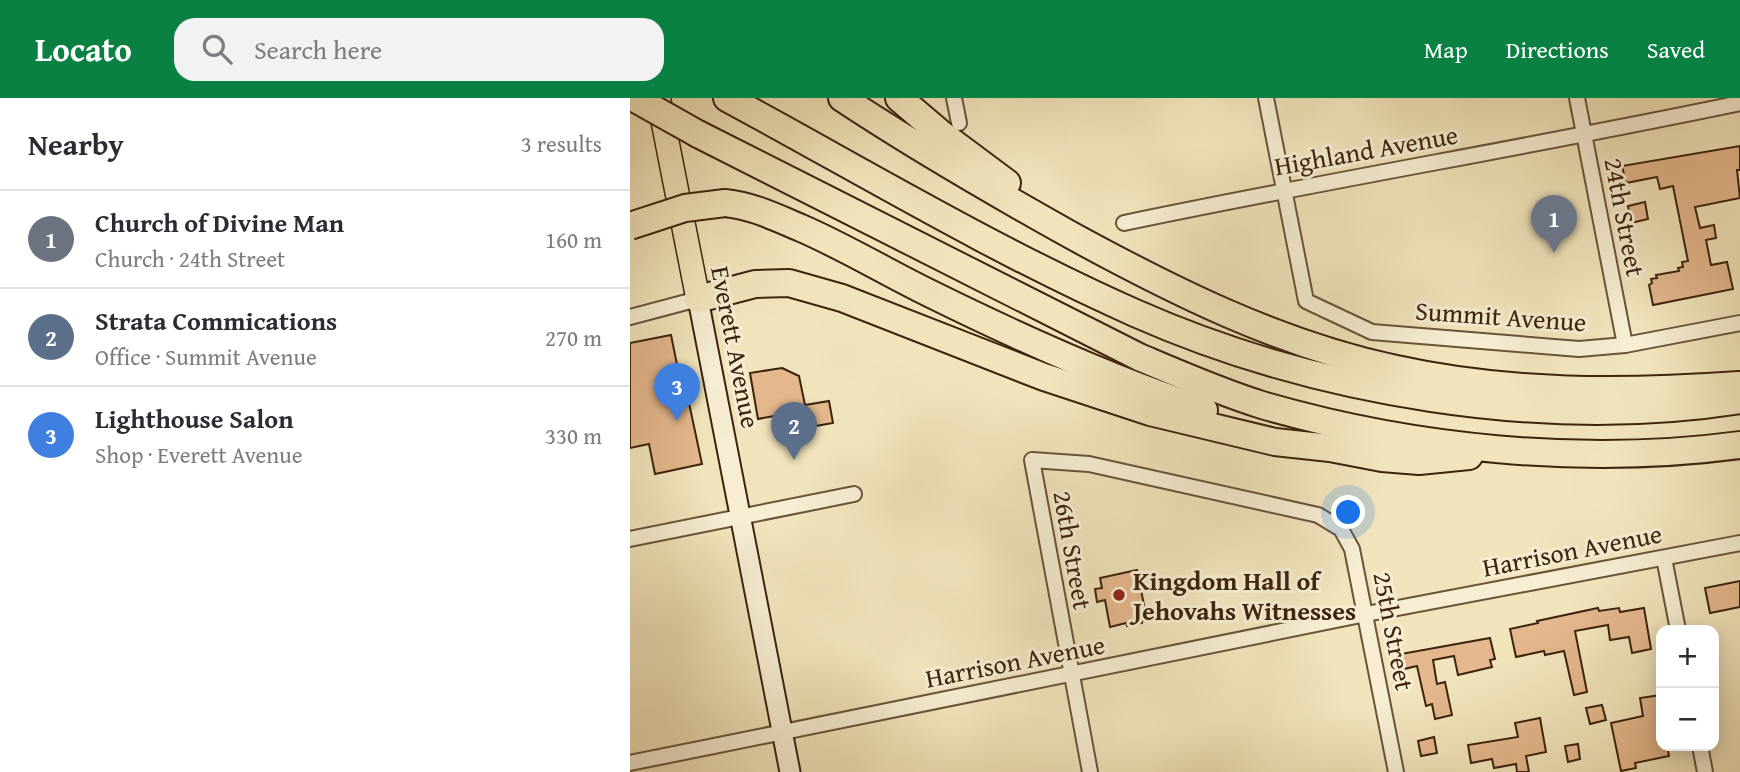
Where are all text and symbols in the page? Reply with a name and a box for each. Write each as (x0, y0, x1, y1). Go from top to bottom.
search box (174, 18, 664, 81)
text: Locato (35, 25, 132, 73)
icon: search (198, 30, 236, 68)
text: Search here (254, 30, 382, 69)
text: Map (1424, 32, 1468, 67)
text: Directions (1506, 32, 1609, 67)
text: Saved (1647, 32, 1705, 67)
street label: Highland Avenue (1271, 115, 1461, 185)
text: Nearby (28, 122, 124, 166)
text: 3 results (521, 127, 602, 160)
street label: 24th Street (1594, 154, 1656, 280)
pin: 1 (1531, 195, 1577, 253)
text: Church of Divine Man (95, 203, 344, 242)
text: 1 (45, 223, 57, 256)
text: 160 m (545, 223, 602, 256)
text: Church · 24th Street (95, 242, 285, 275)
street label: Everett Avenue (701, 263, 771, 431)
street label: Summit Avenue (1414, 291, 1588, 341)
text: Strata Commications (95, 301, 337, 340)
text: 2 (45, 321, 57, 354)
text: 270 m (545, 321, 602, 354)
text: Office · Summit Avenue (95, 340, 317, 373)
pin: 3 (654, 363, 700, 421)
text: Lighthouse Salon (95, 399, 294, 438)
pin: 2 (771, 402, 817, 460)
text: 3 (45, 419, 57, 452)
text: 330 m (545, 419, 602, 452)
text: Shop · Everett Avenue (95, 438, 302, 471)
street label: 26th Street (1043, 487, 1103, 613)
your location (1331, 495, 1365, 529)
street label: Harrison Avenue (1479, 513, 1665, 587)
place label: Kingdom Hall of Jehovahs Witnesses (1129, 561, 1356, 630)
street label: 25th Street (1363, 568, 1425, 694)
marker: Kingdom Hall of Jehovahs Witnesses (1111, 587, 1127, 603)
street label: Harrison Avenue (922, 624, 1108, 698)
map controls (1656, 625, 1719, 751)
button: + (1656, 625, 1719, 688)
button: − (1656, 688, 1719, 751)

